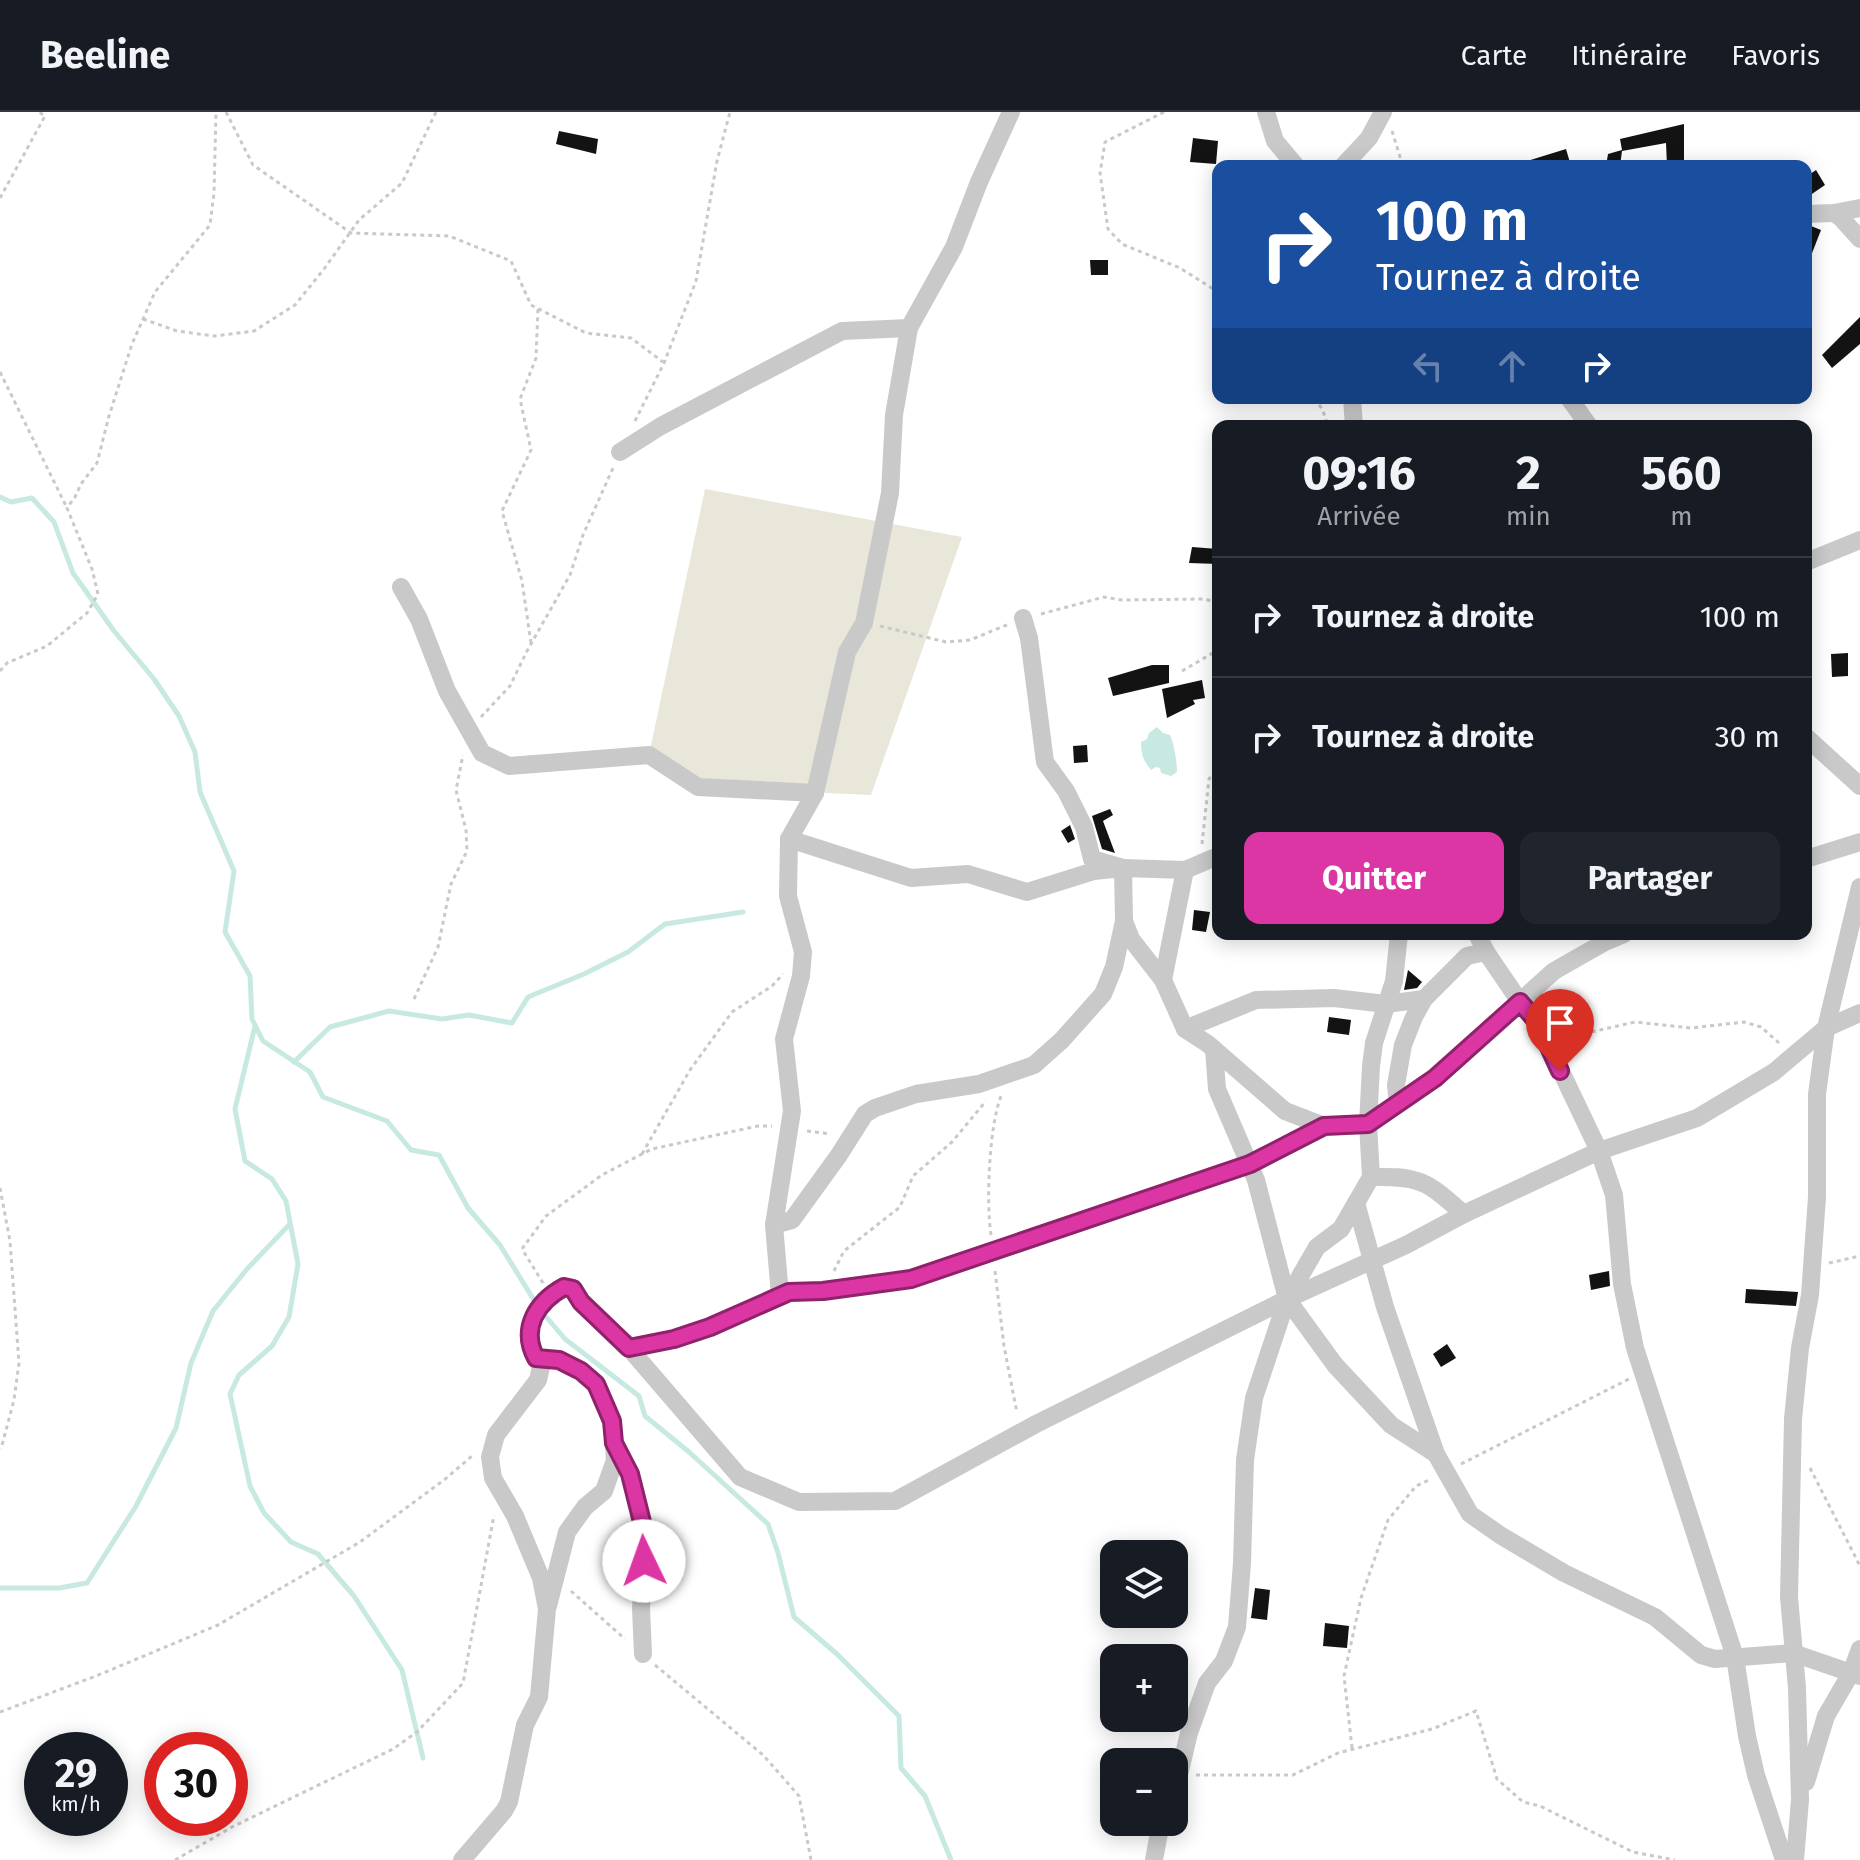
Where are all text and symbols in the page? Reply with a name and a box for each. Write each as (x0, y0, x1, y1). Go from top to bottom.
text: Beeline (40, 32, 170, 78)
text: Carte (1461, 39, 1527, 72)
text: Itinéraire (1571, 39, 1687, 72)
text: Favoris (1731, 39, 1820, 72)
text: 100 m (1376, 188, 1528, 255)
icon: right (1244, 192, 1348, 296)
text: Tournez à droite (1376, 256, 1641, 300)
icon: left (1406, 344, 1450, 388)
icon: ahead (1490, 344, 1534, 388)
icon: right (1574, 344, 1618, 388)
text: 09:16 (1302, 444, 1416, 502)
text: 2 (1516, 444, 1541, 502)
text: 560 (1641, 444, 1722, 502)
text: Arrivée (1317, 501, 1401, 532)
text: min (1506, 501, 1551, 532)
text: m (1670, 501, 1693, 532)
icon: right (1244, 595, 1288, 639)
text: Tournez à droite (1312, 599, 1534, 635)
text: 100 m (1700, 599, 1780, 635)
icon: right (1244, 715, 1288, 759)
text: Tournez à droite (1312, 719, 1534, 755)
text: 30 m (1715, 719, 1780, 755)
button: Quitter (1244, 832, 1504, 924)
button: Partager (1520, 832, 1780, 924)
pin (1526, 989, 1594, 1071)
icon: arrive (1538, 1001, 1582, 1045)
position arrow (602, 1519, 686, 1603)
map controls (1100, 1540, 1188, 1836)
button: layers (1100, 1540, 1188, 1628)
button: + (1100, 1644, 1188, 1732)
speed limit sign: 30 (144, 1732, 248, 1836)
button: − (1100, 1748, 1188, 1836)
text: 29 (55, 1750, 97, 1798)
text: km/h (51, 1792, 101, 1816)

